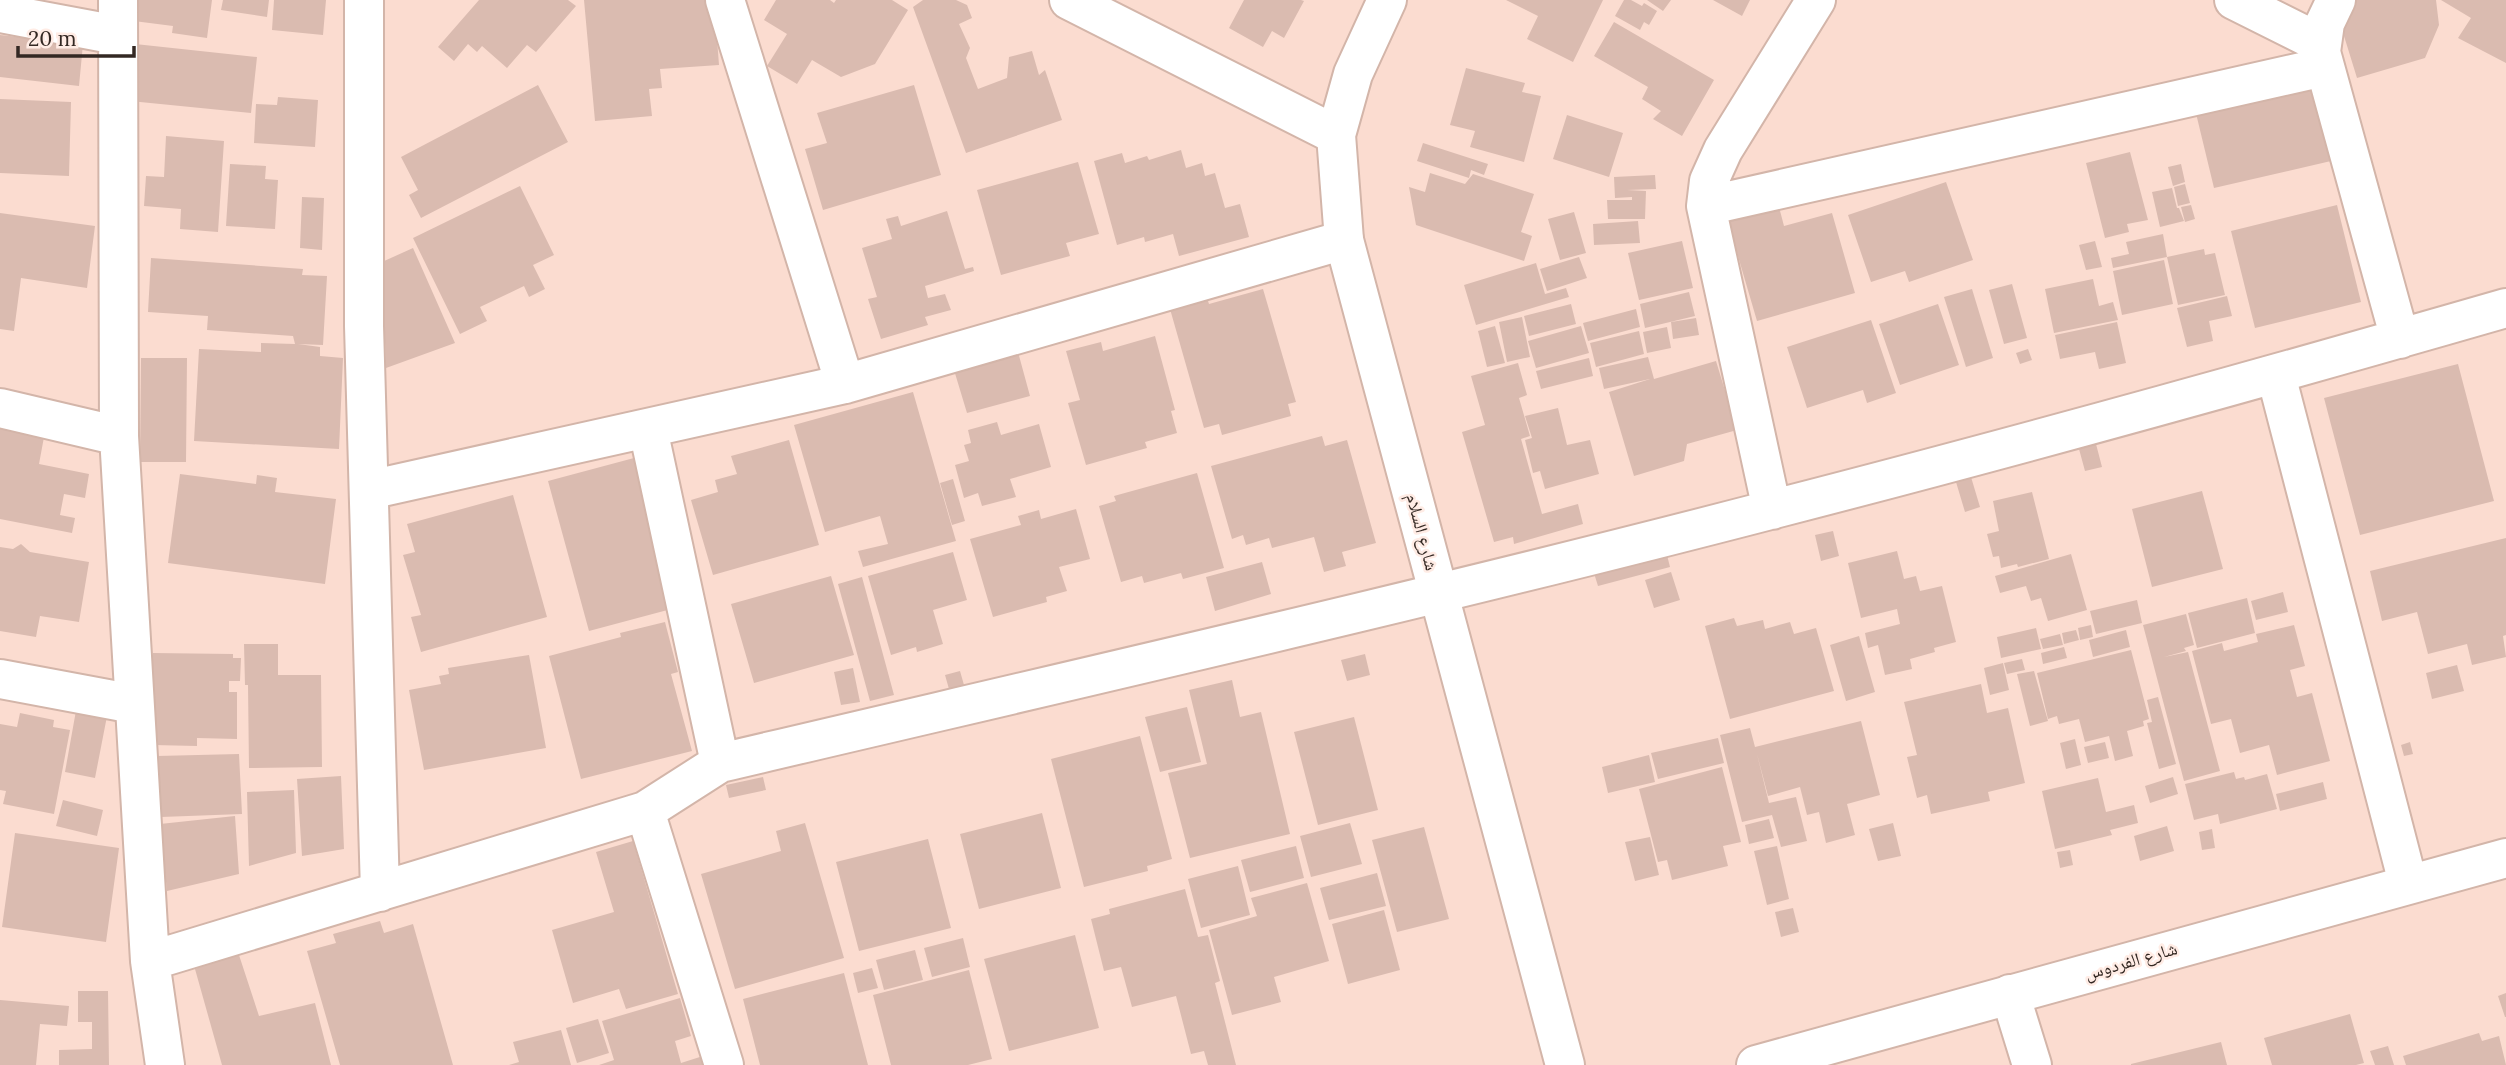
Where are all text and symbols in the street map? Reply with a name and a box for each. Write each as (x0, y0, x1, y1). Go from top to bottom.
scale bar (18, 14, 133, 58)
text: 20 m (28, 25, 77, 52)
street label: شارع السلام (1400, 491, 1444, 573)
street label: شارع الفردوس (2082, 936, 2180, 985)

